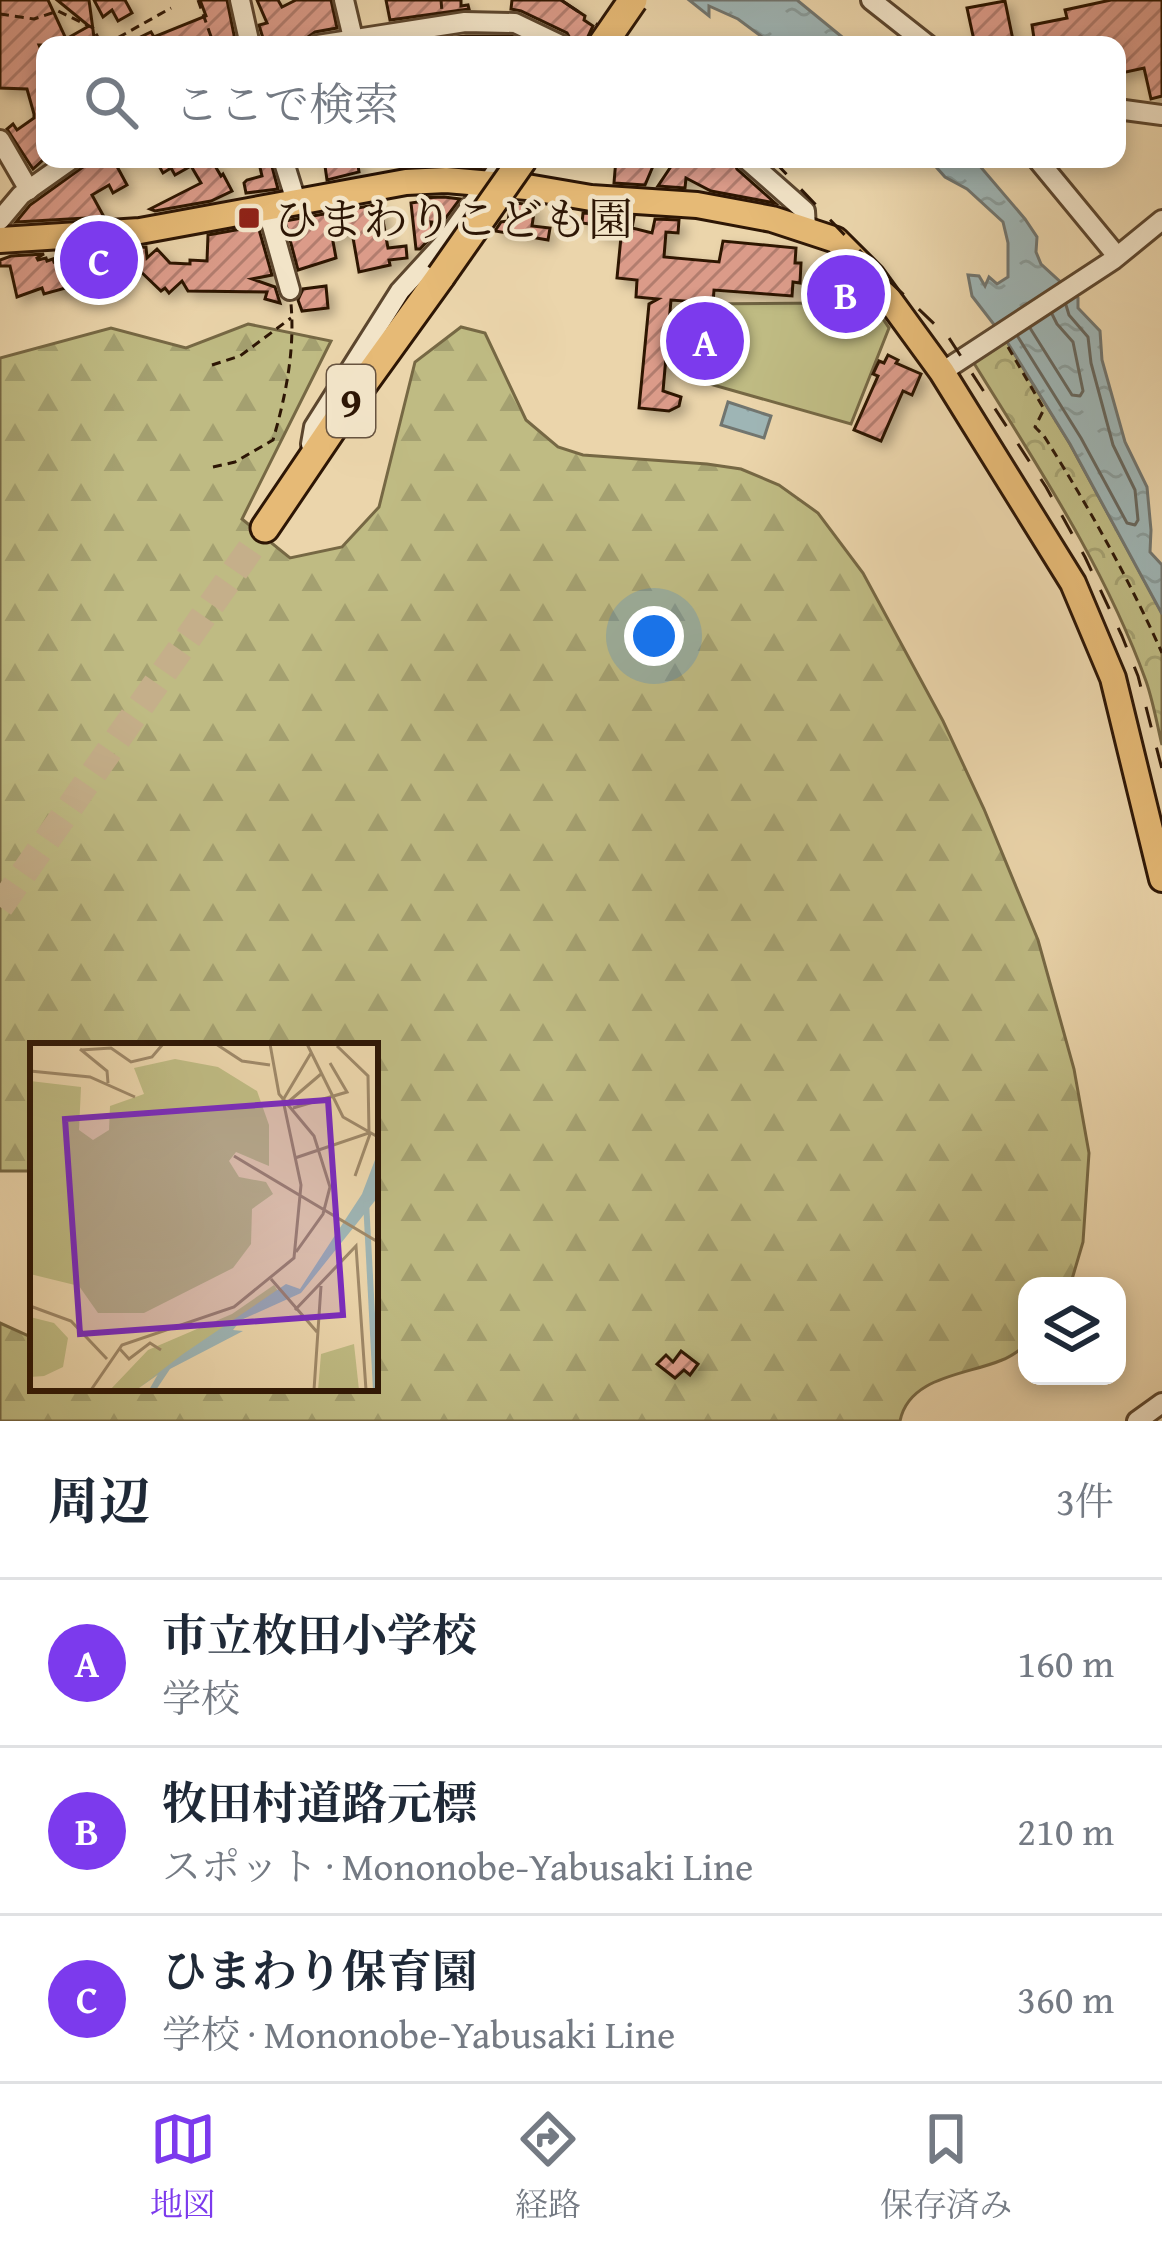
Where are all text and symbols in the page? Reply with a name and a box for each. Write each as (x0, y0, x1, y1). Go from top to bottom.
search box (36, 36, 1126, 168)
icon: search (78, 69, 144, 135)
text: ここで検索 (174, 71, 399, 136)
place label: ひまわりこども園 (273, 186, 633, 251)
marker: ひまわりこども園 (236, 205, 262, 231)
pin: C (60, 215, 138, 305)
pin: B (807, 249, 885, 339)
pin: A (666, 296, 744, 386)
road number: 9 (327, 365, 375, 437)
your location (624, 606, 684, 666)
inset map (30, 1043, 378, 1391)
map controls (1018, 1277, 1126, 1385)
button: layers (1018, 1277, 1126, 1385)
text: 周辺 (48, 1463, 150, 1538)
text: 3件 (1056, 1472, 1114, 1529)
text: 市立枚田小学校 (162, 1602, 477, 1667)
text: A (75, 1634, 99, 1691)
text: 160 m (1017, 1634, 1114, 1691)
text: 学校 (162, 1669, 240, 1726)
text: 牧田村道路元標 (162, 1770, 477, 1835)
text: B (75, 1802, 99, 1859)
text: 210 m (1017, 1802, 1114, 1859)
text: スポット · Mononobe-Yabusaki Line (162, 1837, 753, 1894)
text: ひまわり保育園 (162, 1938, 477, 2003)
text: C (76, 1970, 98, 2027)
text: 360 m (1017, 1970, 1114, 2027)
text: 学校 · Mononobe-Yabusaki Line (162, 2005, 675, 2062)
tab: 地図 (150, 2106, 216, 2228)
tab: 経路 (515, 2106, 581, 2228)
tab: 保存済み (880, 2106, 1012, 2228)

